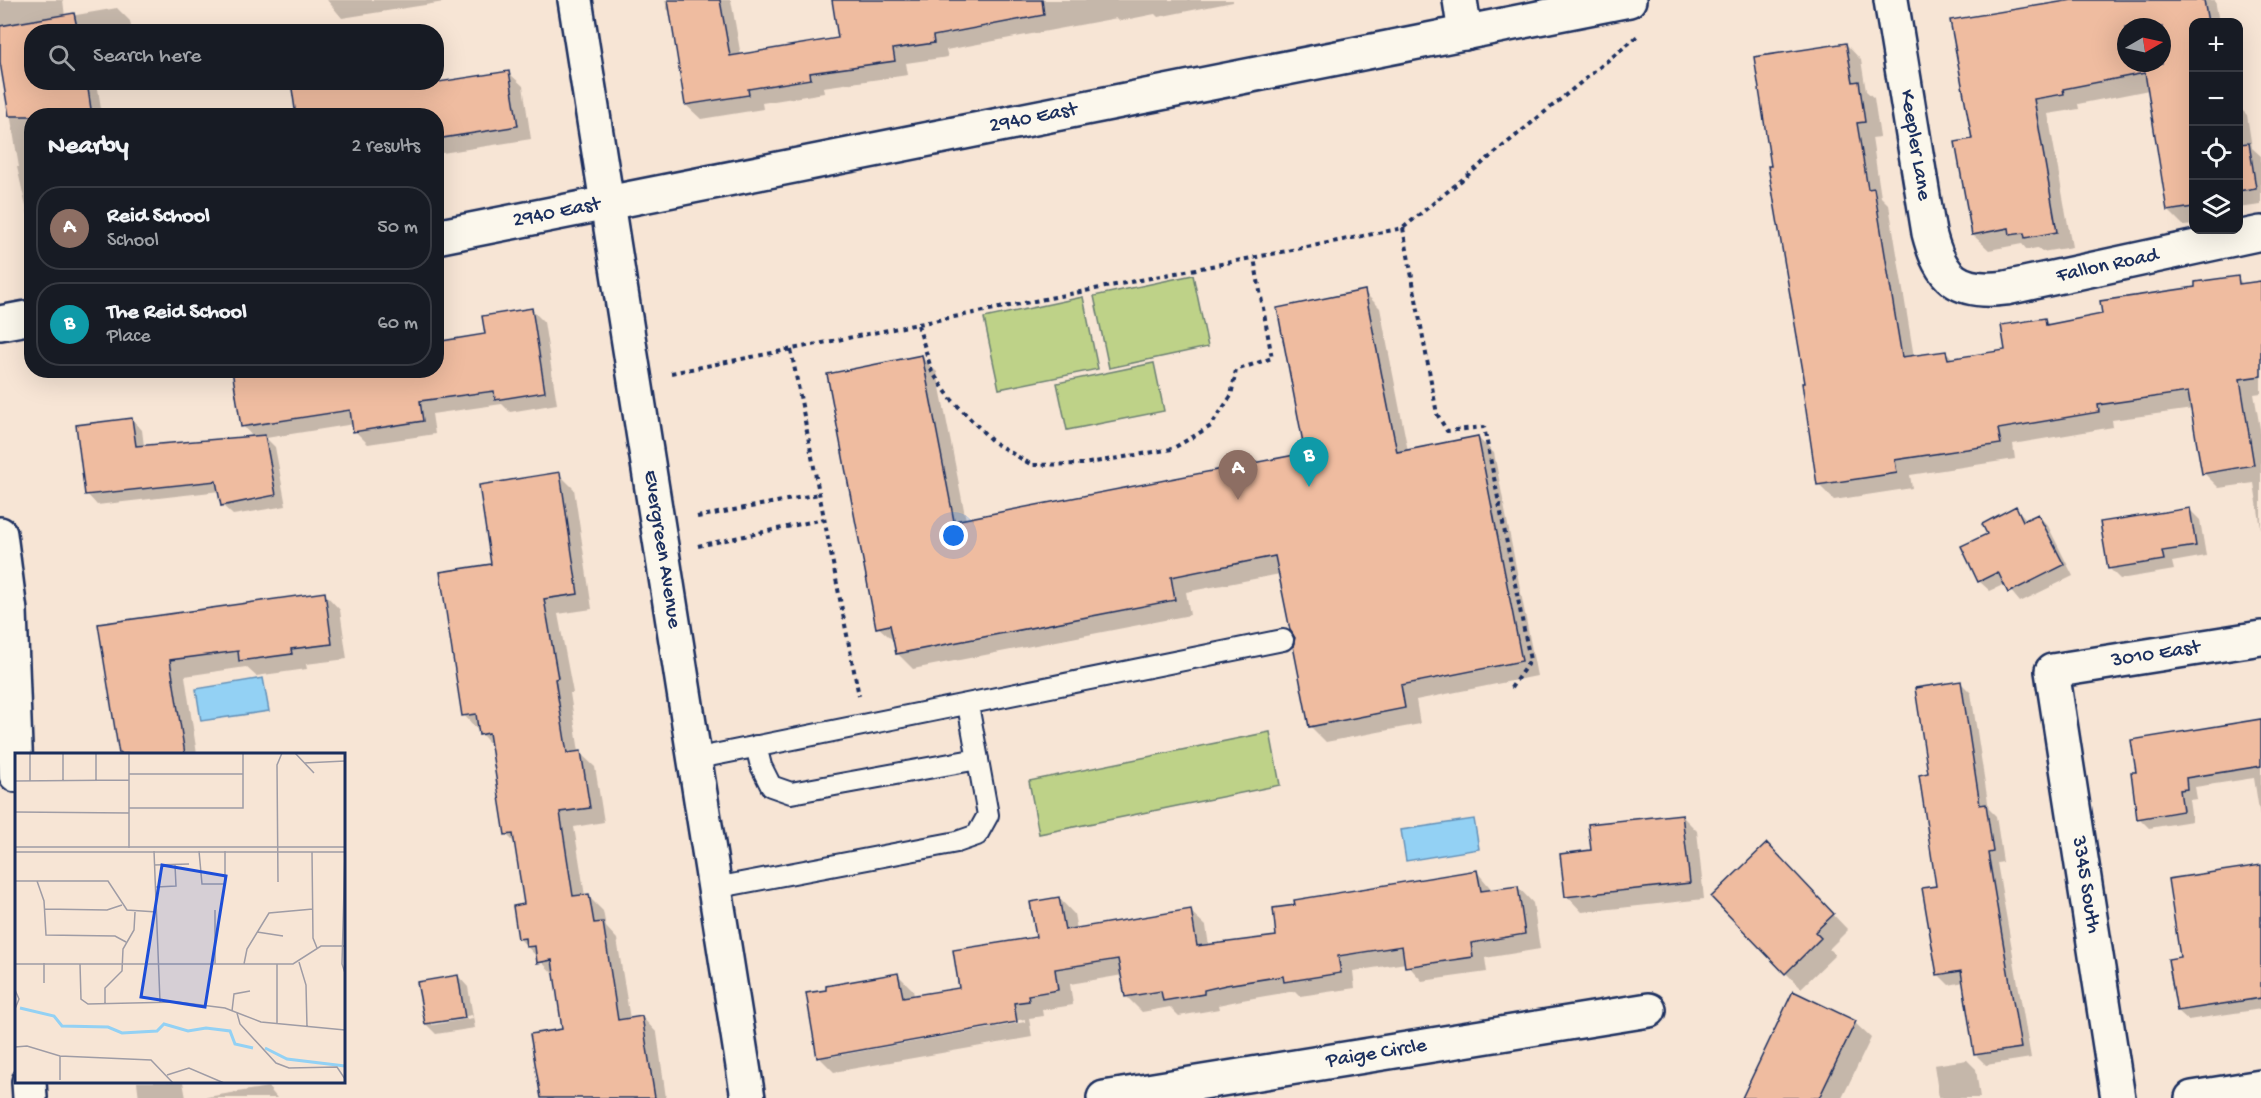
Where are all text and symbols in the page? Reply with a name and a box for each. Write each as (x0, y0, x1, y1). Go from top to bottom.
north arrow (2117, 18, 2171, 72)
map controls (2189, 18, 2243, 234)
button: + (2189, 18, 2243, 72)
search box (24, 24, 444, 90)
icon: search (45, 41, 78, 74)
text: Search here (93, 44, 201, 70)
button: − (2189, 72, 2243, 126)
street label: Keepler Lane (1893, 88, 1936, 203)
street label: 2940 East (987, 97, 1082, 139)
button: locate (2189, 126, 2243, 180)
text: Nearby (48, 132, 129, 163)
text: 2 results (351, 136, 420, 159)
button: layers (2189, 180, 2243, 234)
street label: 2940 East (511, 192, 605, 234)
text: Reid School (107, 204, 210, 230)
text: A (64, 217, 75, 240)
text: 50 m (377, 217, 418, 240)
text: School (107, 230, 159, 253)
street label: Fallon Road (2053, 243, 2162, 289)
text: The Reid School (107, 300, 247, 326)
text: B (64, 313, 75, 336)
text: 60 m (378, 313, 418, 336)
text: Place (107, 326, 151, 349)
pin: B (1290, 438, 1328, 487)
pin: A (1218, 450, 1258, 500)
street label: Evergreen Avenue (637, 468, 687, 631)
your location (939, 521, 968, 550)
street label: 3010 East (2109, 635, 2204, 674)
inset map (15, 753, 345, 1083)
street label: 3345 South (2065, 834, 2105, 935)
street label: Paige Circle (1323, 1033, 1430, 1075)

